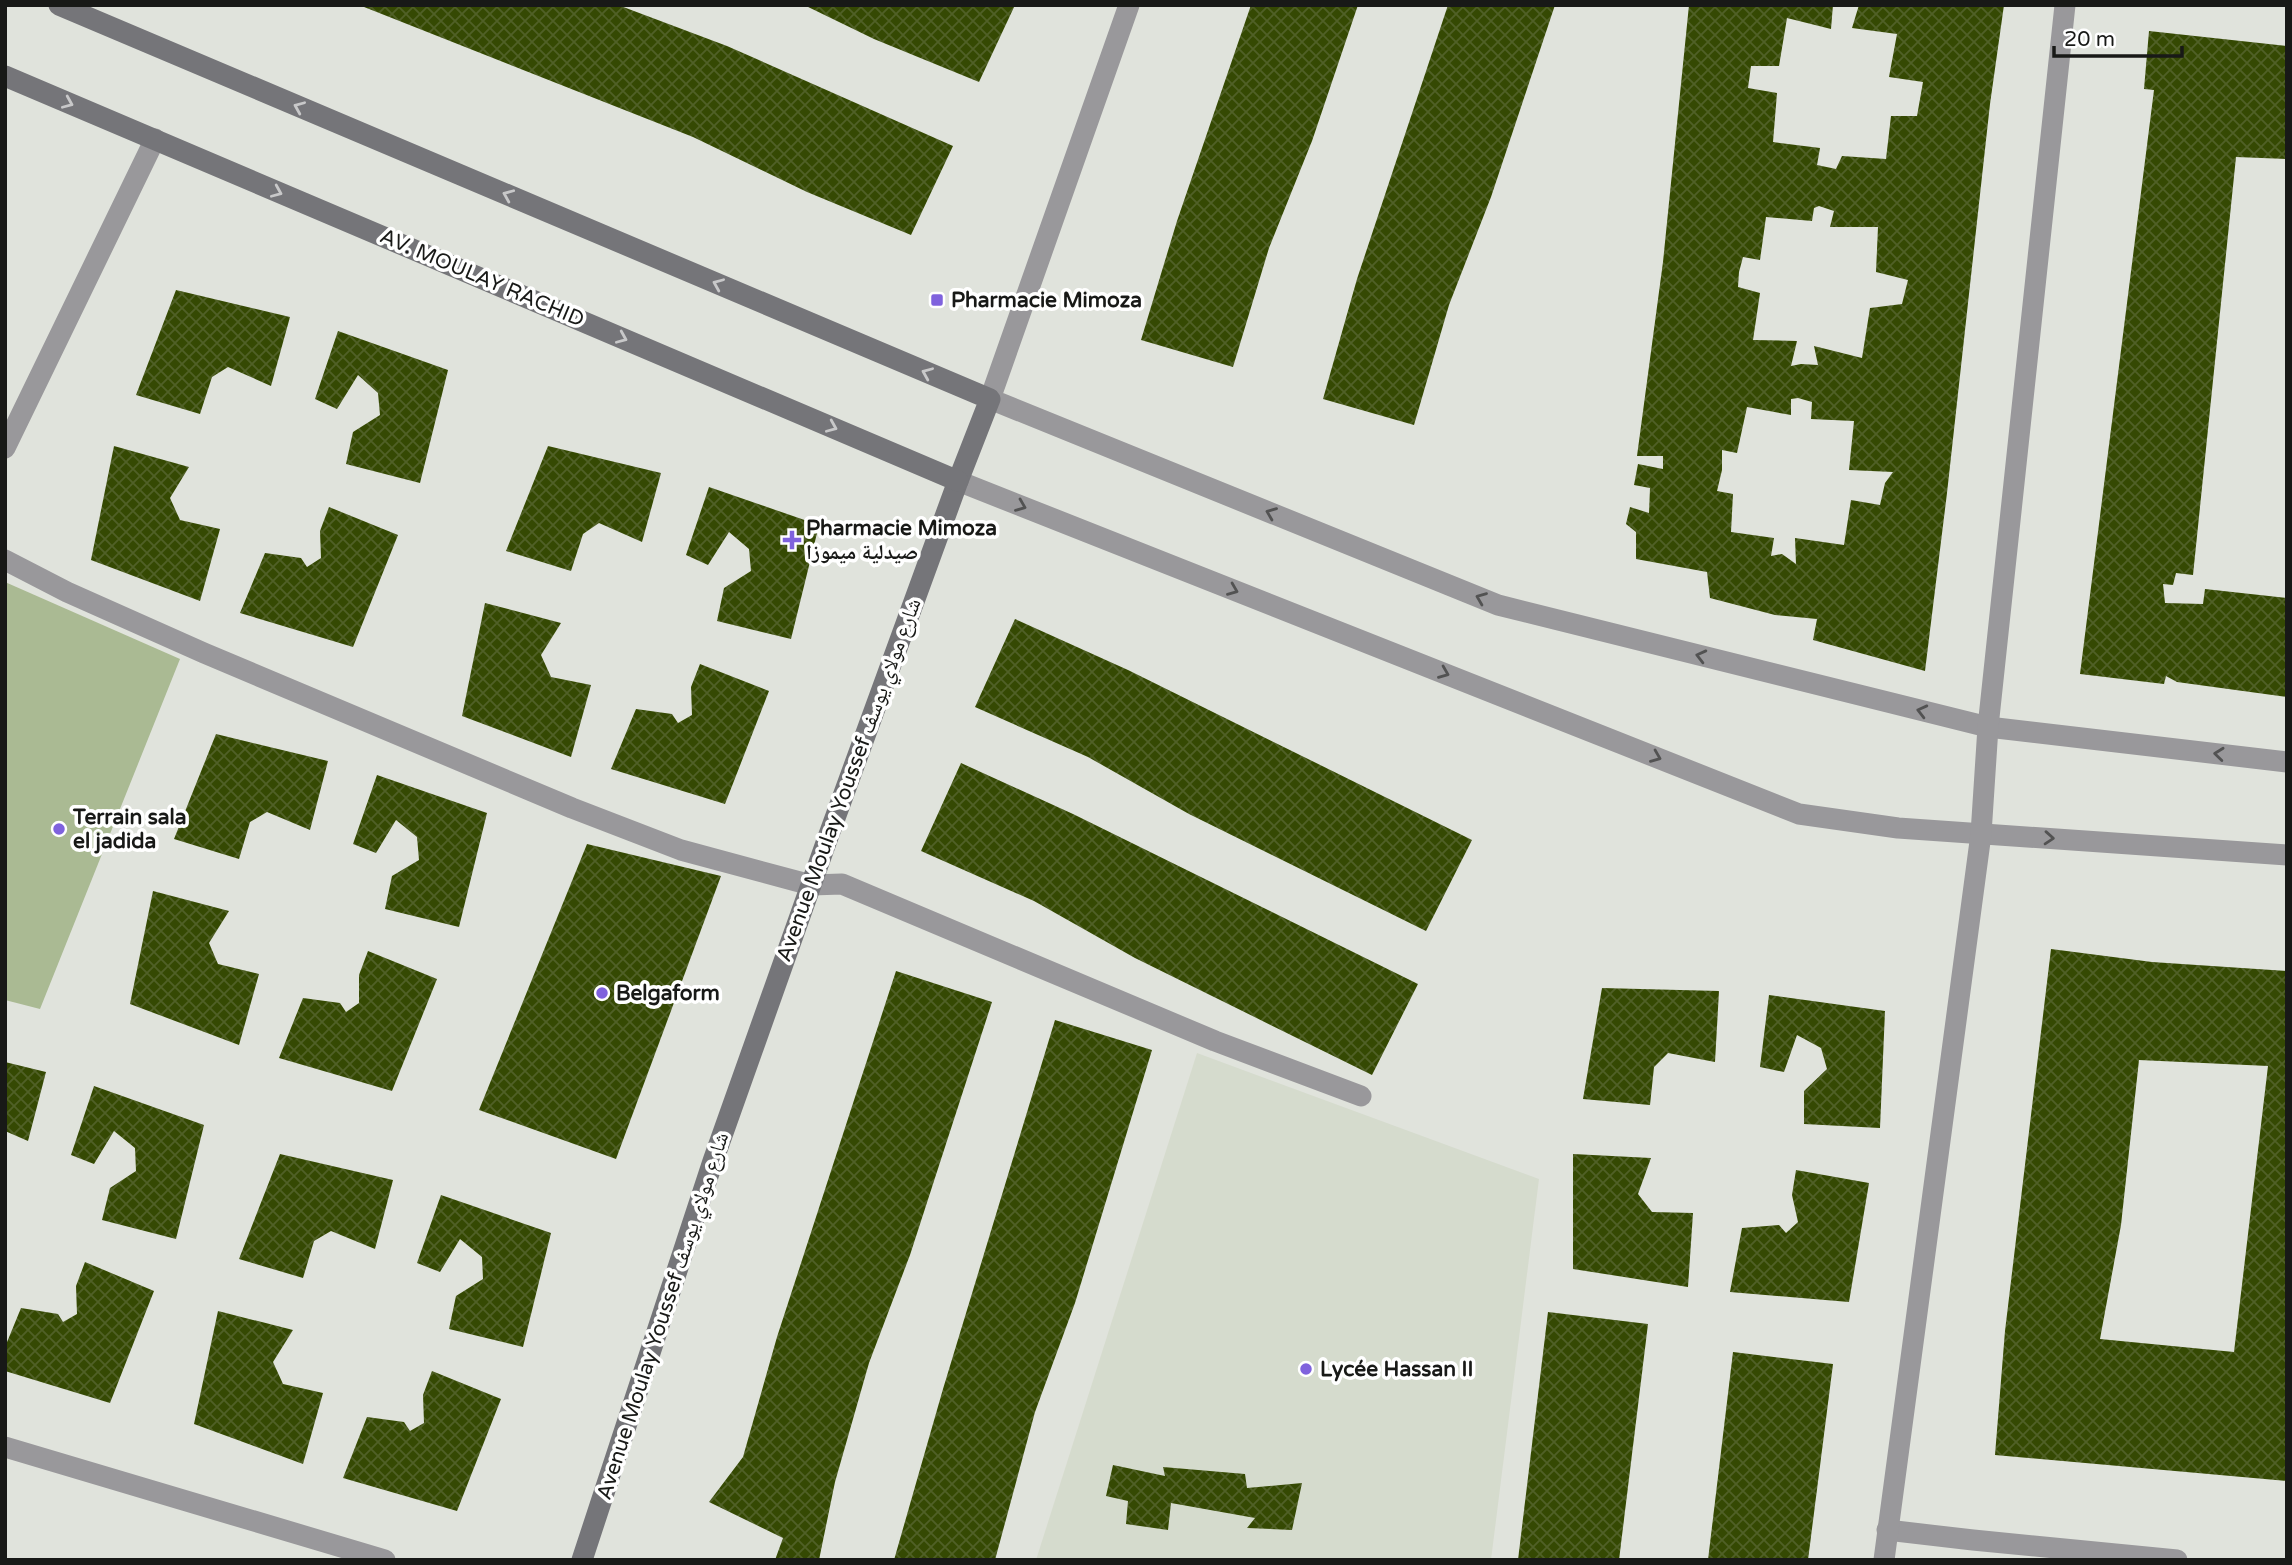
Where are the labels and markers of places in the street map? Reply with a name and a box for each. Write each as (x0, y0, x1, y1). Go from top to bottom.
place label: Pharmacie Mimoza (951, 288, 1142, 313)
marker: Pharmacie Mimoza (929, 292, 945, 308)
place label: Pharmacie Mimoza صيدلية ميموزا (806, 516, 997, 565)
marker: Pharmacie Mimoza صيدلية ميموزا (784, 532, 800, 548)
place label: Terrain sala el jadida (72, 805, 187, 854)
marker: Terrain sala el jadida (51, 821, 67, 837)
place label: Belgaform (616, 981, 720, 1006)
marker: Belgaform (594, 985, 610, 1001)
place label: Lycée Hassan II (1320, 1357, 1473, 1382)
marker: Lycée Hassan II (1298, 1361, 1314, 1377)

